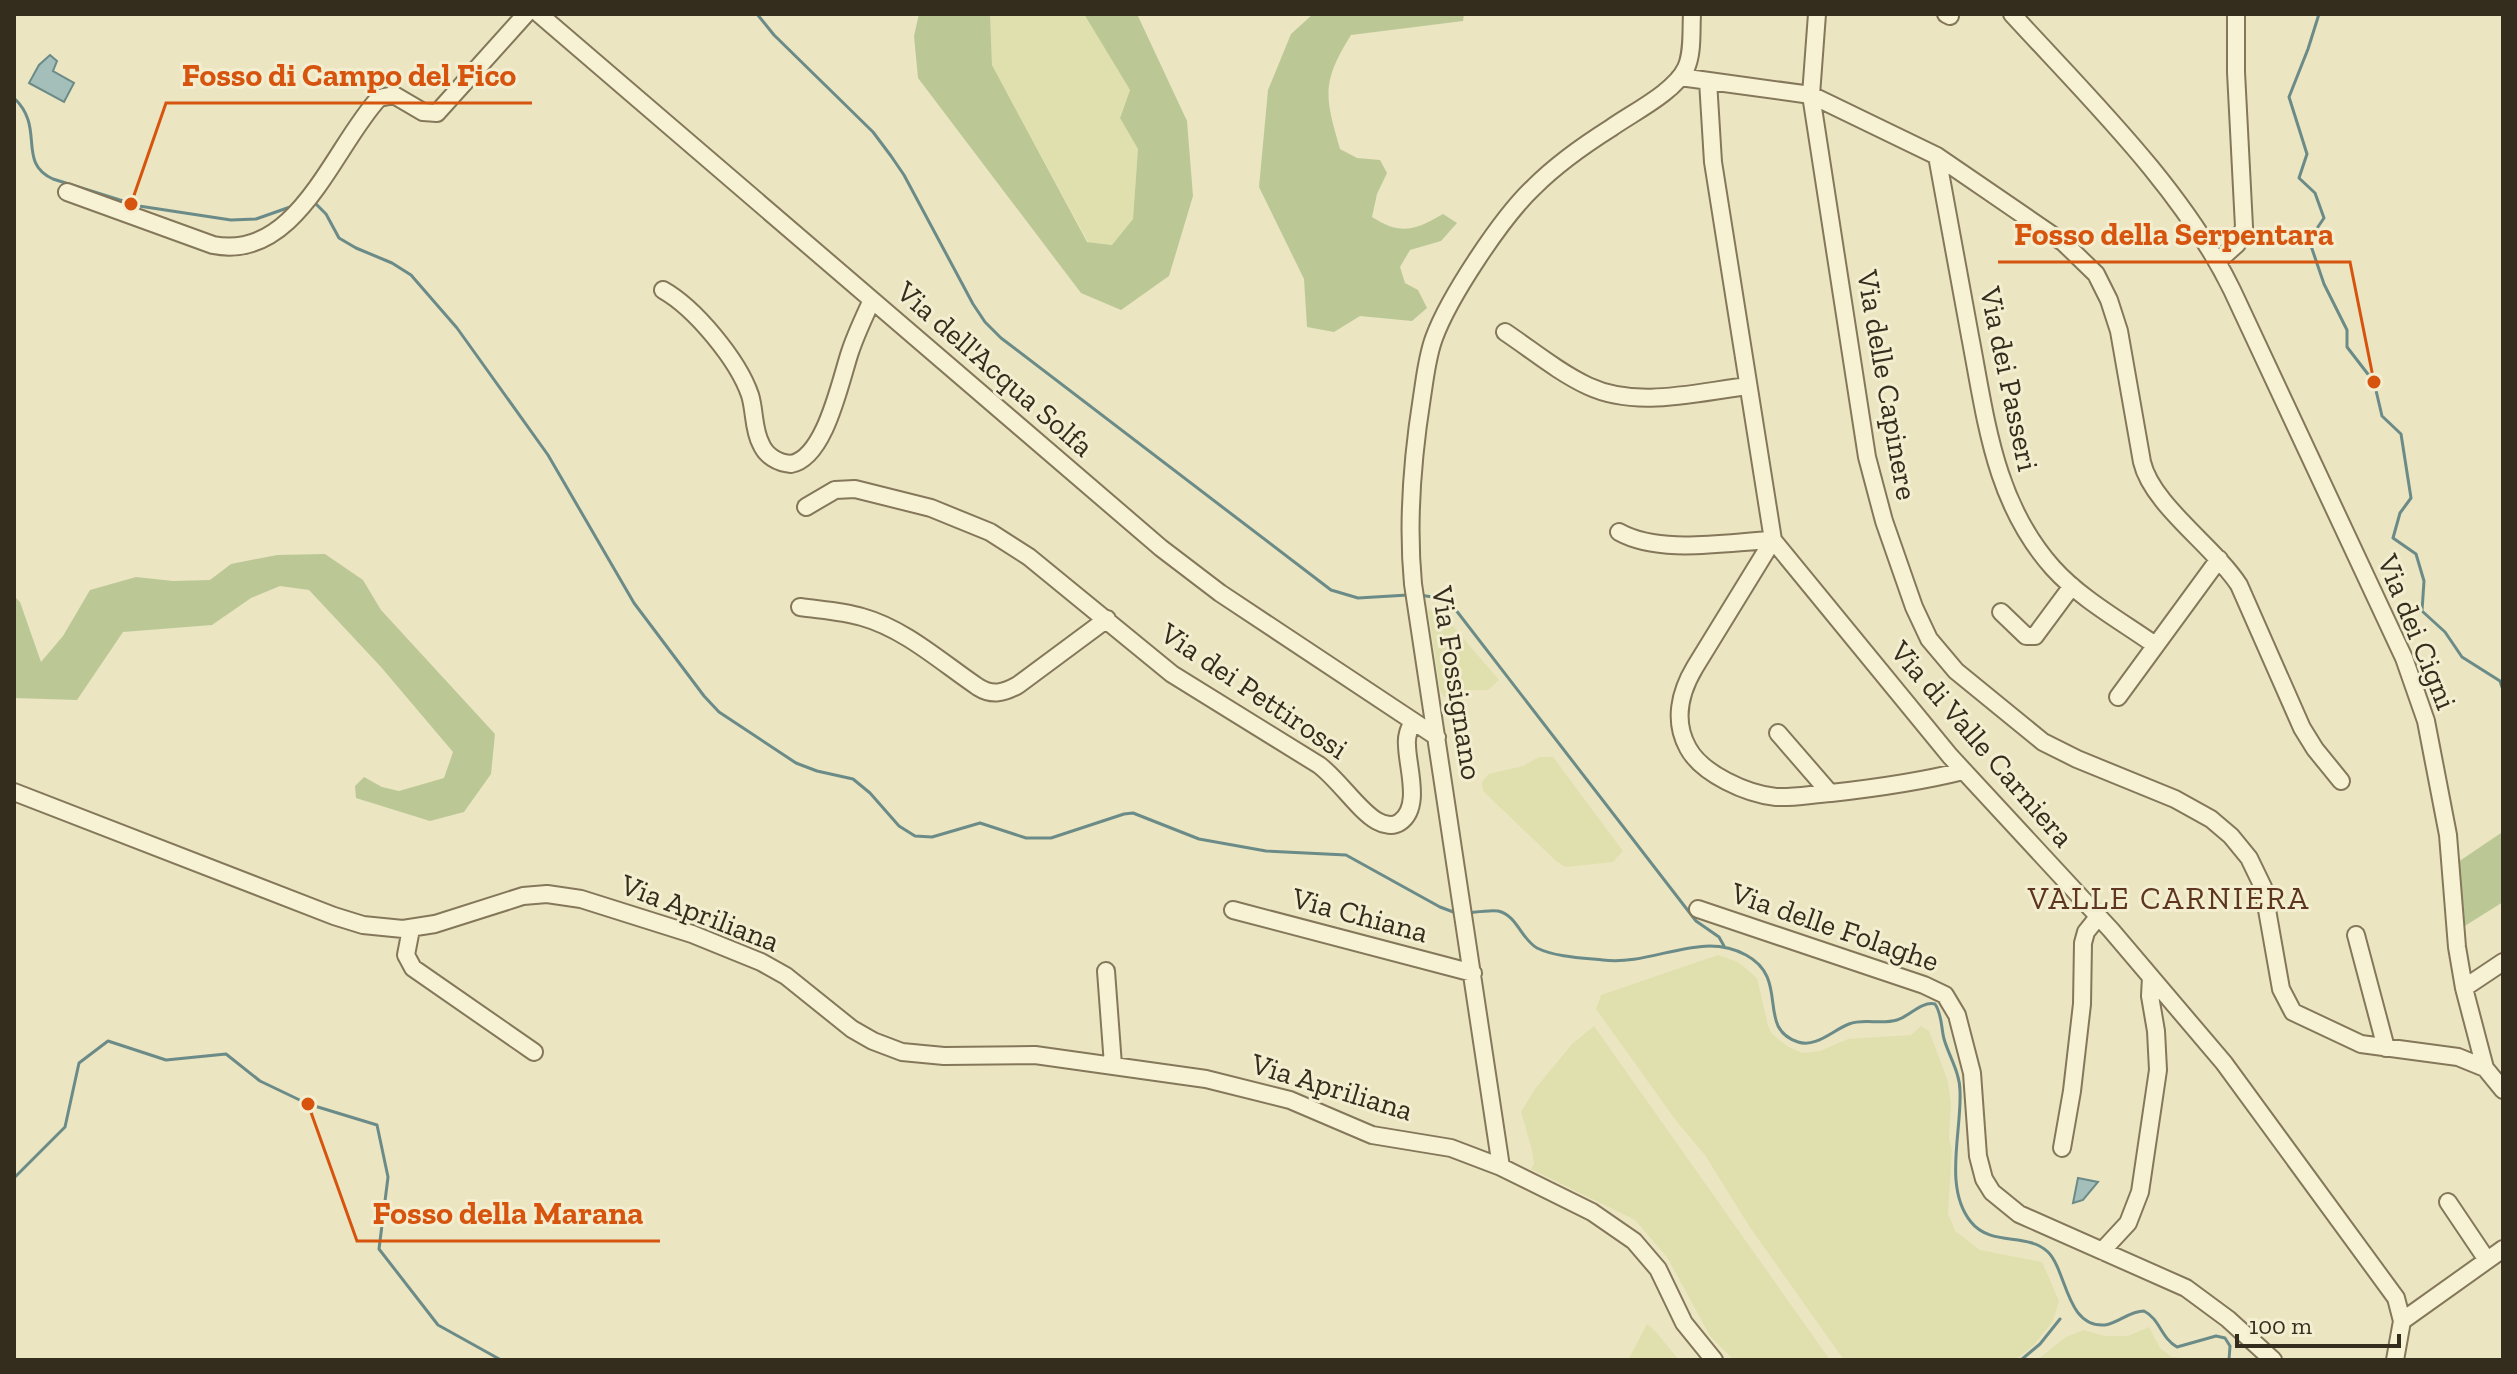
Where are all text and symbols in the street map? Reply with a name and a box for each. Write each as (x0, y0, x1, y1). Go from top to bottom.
callout: Fosso di Campo del Fico (166, 47, 532, 103)
text: Fosso di Campo del Fico (182, 56, 516, 94)
callout: Fosso della Serpentara (1998, 206, 2350, 262)
text: Fosso della Serpentara (2014, 215, 2334, 253)
street label: Via delle Capinere (1849, 266, 1925, 503)
street label: Via dell'Acqua Solfa (888, 273, 1101, 464)
street label: Via dei Passeri (1972, 283, 2046, 474)
street label: Via dei Cigni (2369, 548, 2464, 715)
street label: Via Fossignano (1424, 583, 1490, 782)
street label: Via dei Pettirossi (1153, 614, 1355, 767)
street label: Via di Valle Carniera (1882, 633, 2081, 854)
street label: Via Apriliana (615, 866, 784, 960)
street label: Via delle Folaghe (1725, 874, 1944, 979)
street label: Via Chiana (1287, 879, 1432, 950)
district label: VALLE CARNIERA (2027, 879, 2310, 917)
street label: Via Apriliana (1246, 1045, 1417, 1129)
callout: Fosso della Marana (357, 1185, 660, 1241)
text: Fosso della Marana (373, 1194, 643, 1232)
scale bar (2237, 1298, 2399, 1348)
text: 100 m (2249, 1311, 2312, 1340)

